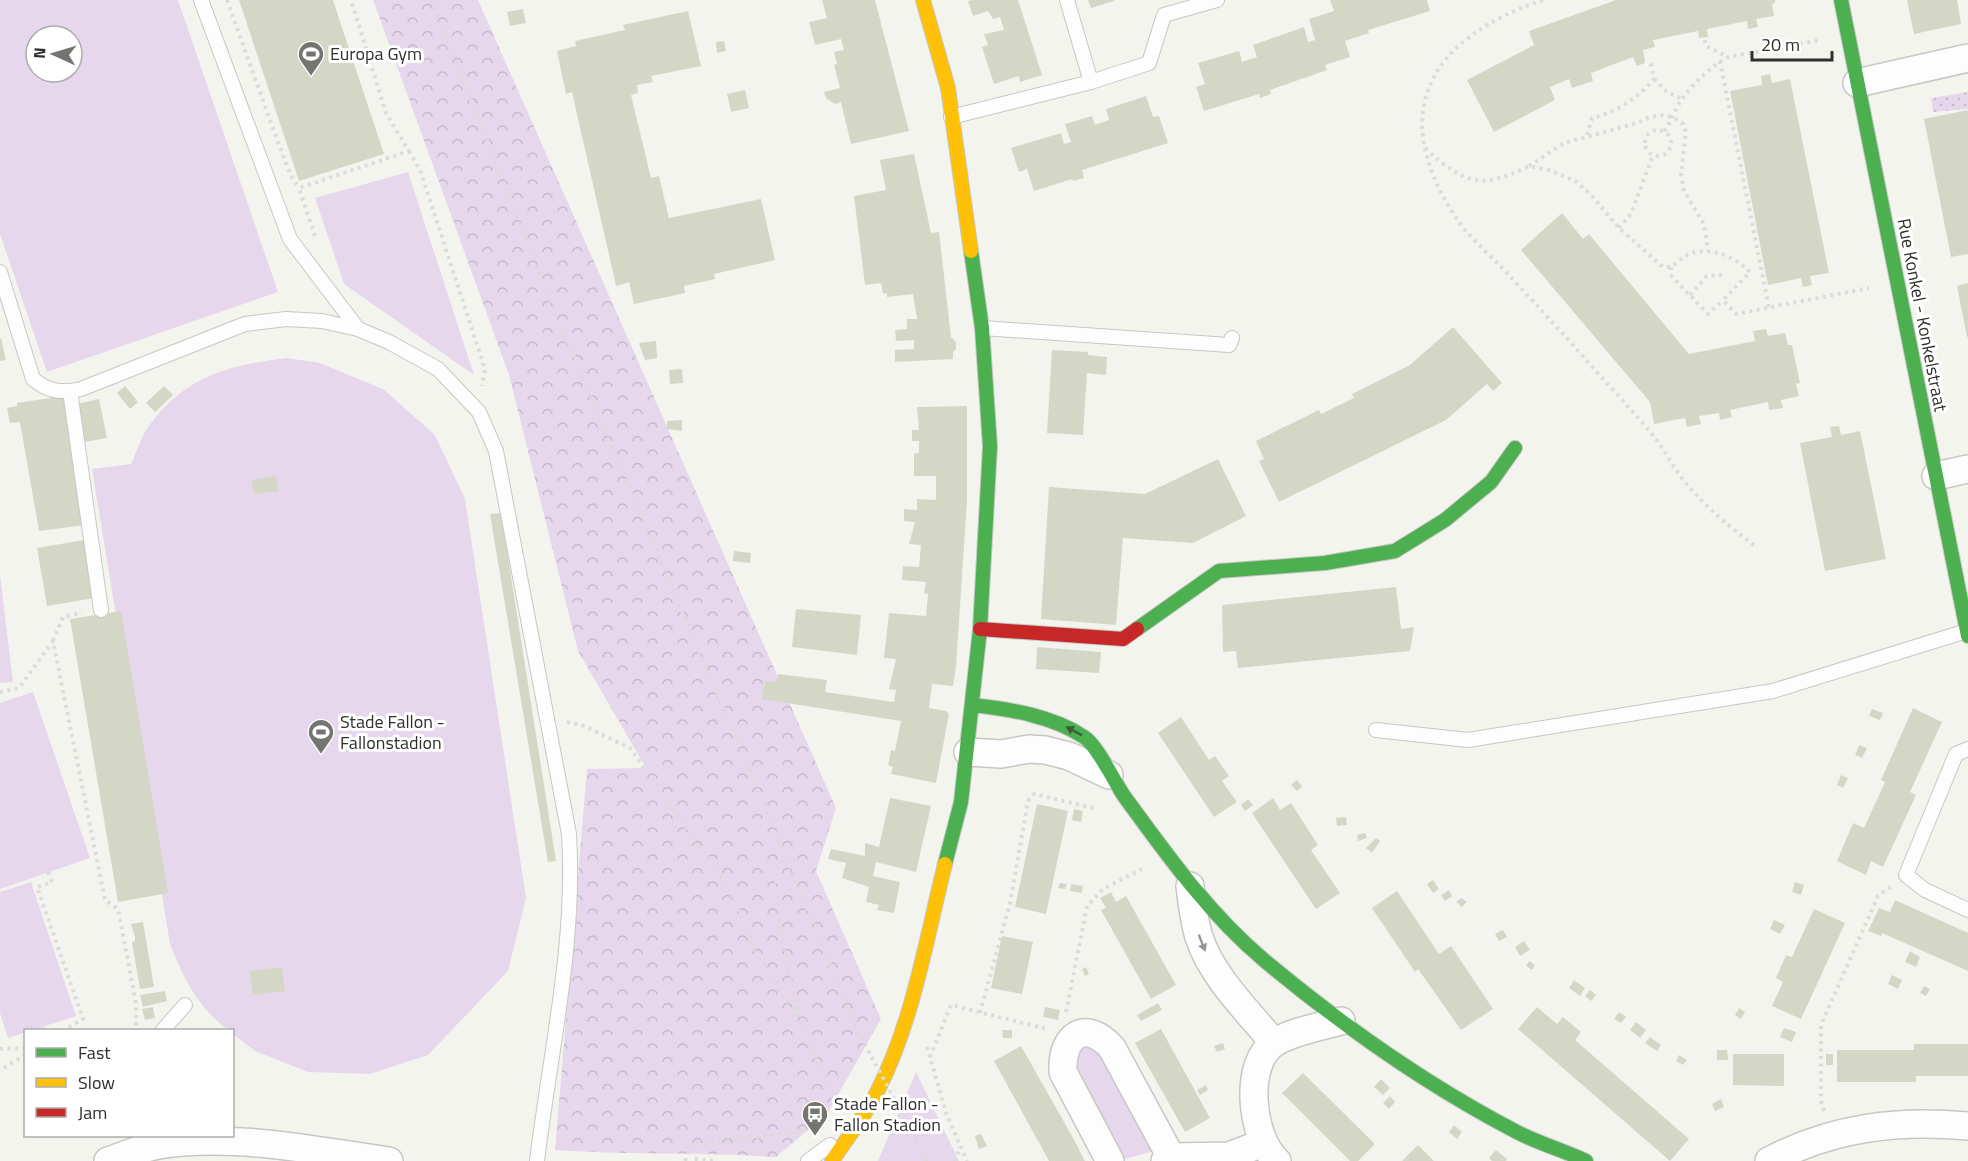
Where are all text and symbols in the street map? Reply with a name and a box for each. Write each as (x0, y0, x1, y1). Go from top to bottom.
north arrow (24, 24, 84, 84)
scale bar (1752, 24, 1832, 62)
text: 20 m (1761, 31, 1800, 58)
sports icon: Europa Gym (296, 39, 326, 77)
place label: Europa Gym (330, 40, 422, 67)
text: N (27, 47, 51, 59)
street label: Rue Konkel - Konkelstraat (1891, 216, 1955, 414)
place label: Stade Fallon - Fallonstadion (340, 708, 445, 756)
sports icon: Stade Fallon - Fallonstadion (306, 717, 336, 755)
one-way arrow (1065, 726, 1083, 736)
one-way arrow (1197, 935, 1207, 953)
legend (24, 1029, 234, 1137)
text: Fast (78, 1039, 111, 1066)
text: Slow (78, 1069, 115, 1096)
place label: Stade Fallon - Fallon Stadion (834, 1090, 941, 1138)
text: Jam (78, 1099, 107, 1126)
bus stop icon: Stade Fallon - Fallon Stadion (800, 1099, 830, 1137)

